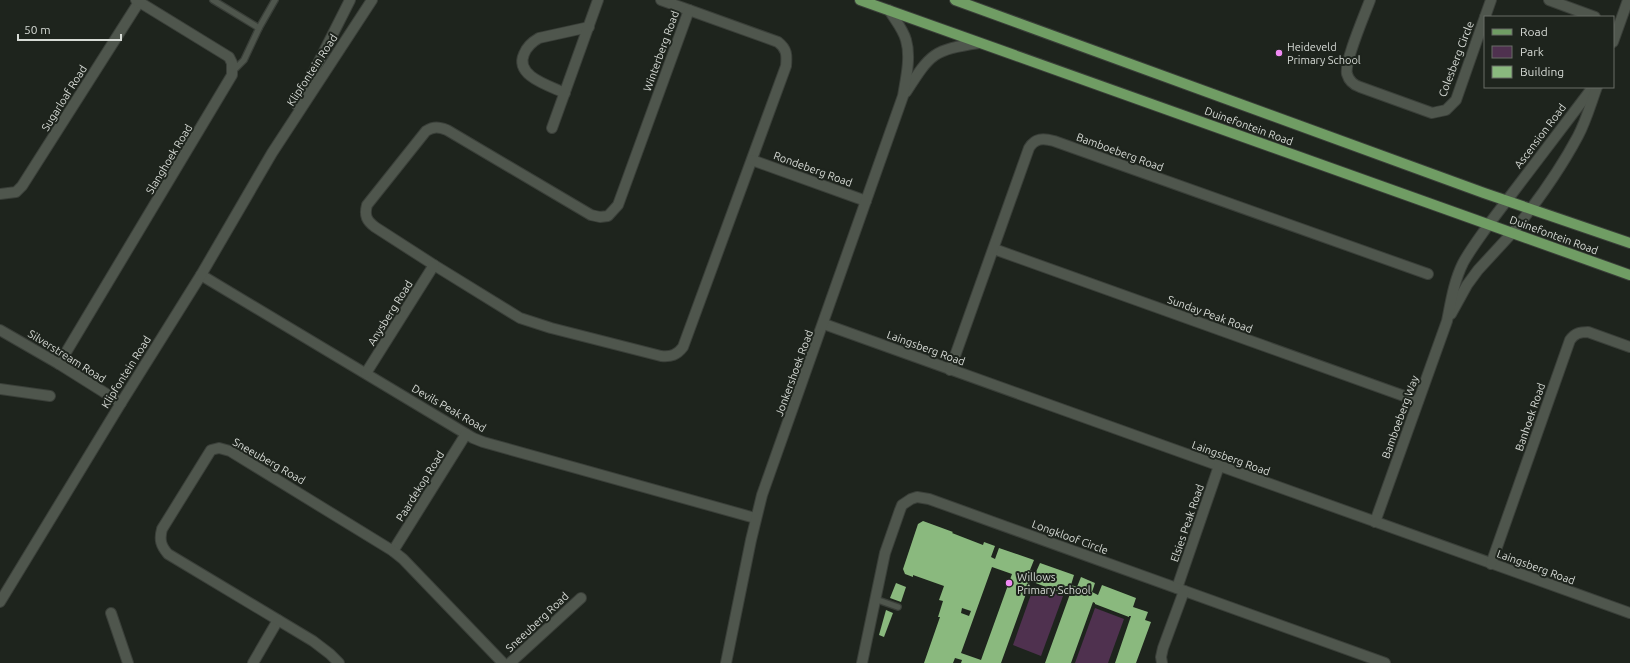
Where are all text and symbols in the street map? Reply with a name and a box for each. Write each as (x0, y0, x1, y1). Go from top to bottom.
street label: Winterberg Road (641, 9, 681, 93)
scale bar (18, 16, 121, 42)
legend (1484, 16, 1614, 88)
street label: Colesberg Circle (1436, 19, 1476, 99)
text: 50 m (24, 23, 51, 36)
text: Road (1520, 25, 1548, 38)
street label: Klipfontein Road (284, 32, 340, 108)
place label: Heideveld Primary School (1287, 41, 1361, 66)
text: Park (1520, 45, 1544, 58)
marker: Heideveld Primary School (1274, 48, 1284, 58)
street label: Sugarloaf Road (39, 63, 89, 133)
text: Building (1520, 65, 1564, 78)
street label: Ascension Road (1512, 101, 1568, 171)
street label: Duinefontein Road (1203, 104, 1295, 148)
street label: Slanghoek Road (143, 122, 195, 196)
street label: Bamboeberg Road (1075, 131, 1165, 173)
street label: Rondeberg Road (772, 149, 854, 189)
street label: Duinefontein Road (1508, 213, 1600, 257)
street label: Anysberg Road (365, 278, 415, 348)
street label: Sunday Peak Road (1166, 293, 1254, 335)
street label: Silverstream Road (26, 327, 108, 385)
street label: Jonkershoek Road (773, 328, 815, 418)
street label: Laingsberg Road (885, 328, 967, 368)
street label: Klipfontein Road (99, 334, 153, 410)
street label: Bamboeberg Way (1379, 373, 1421, 460)
street label: Banhoek Road (1513, 381, 1547, 453)
street label: Devils Peak Road (410, 382, 488, 434)
street label: Sneeuberg Road (231, 435, 307, 487)
street label: Laingsberg Road (1190, 438, 1272, 478)
street label: Paardekop Road (394, 449, 446, 523)
street label: Elsies Peak Road (1168, 483, 1206, 563)
street label: Longkloof Circle (1030, 518, 1110, 556)
street label: Laingsberg Road (1495, 547, 1577, 587)
place label: Willows Primary School (1017, 571, 1091, 596)
marker: Willows Primary School (1004, 578, 1014, 588)
street label: Sneeuberg Road (503, 590, 571, 654)

